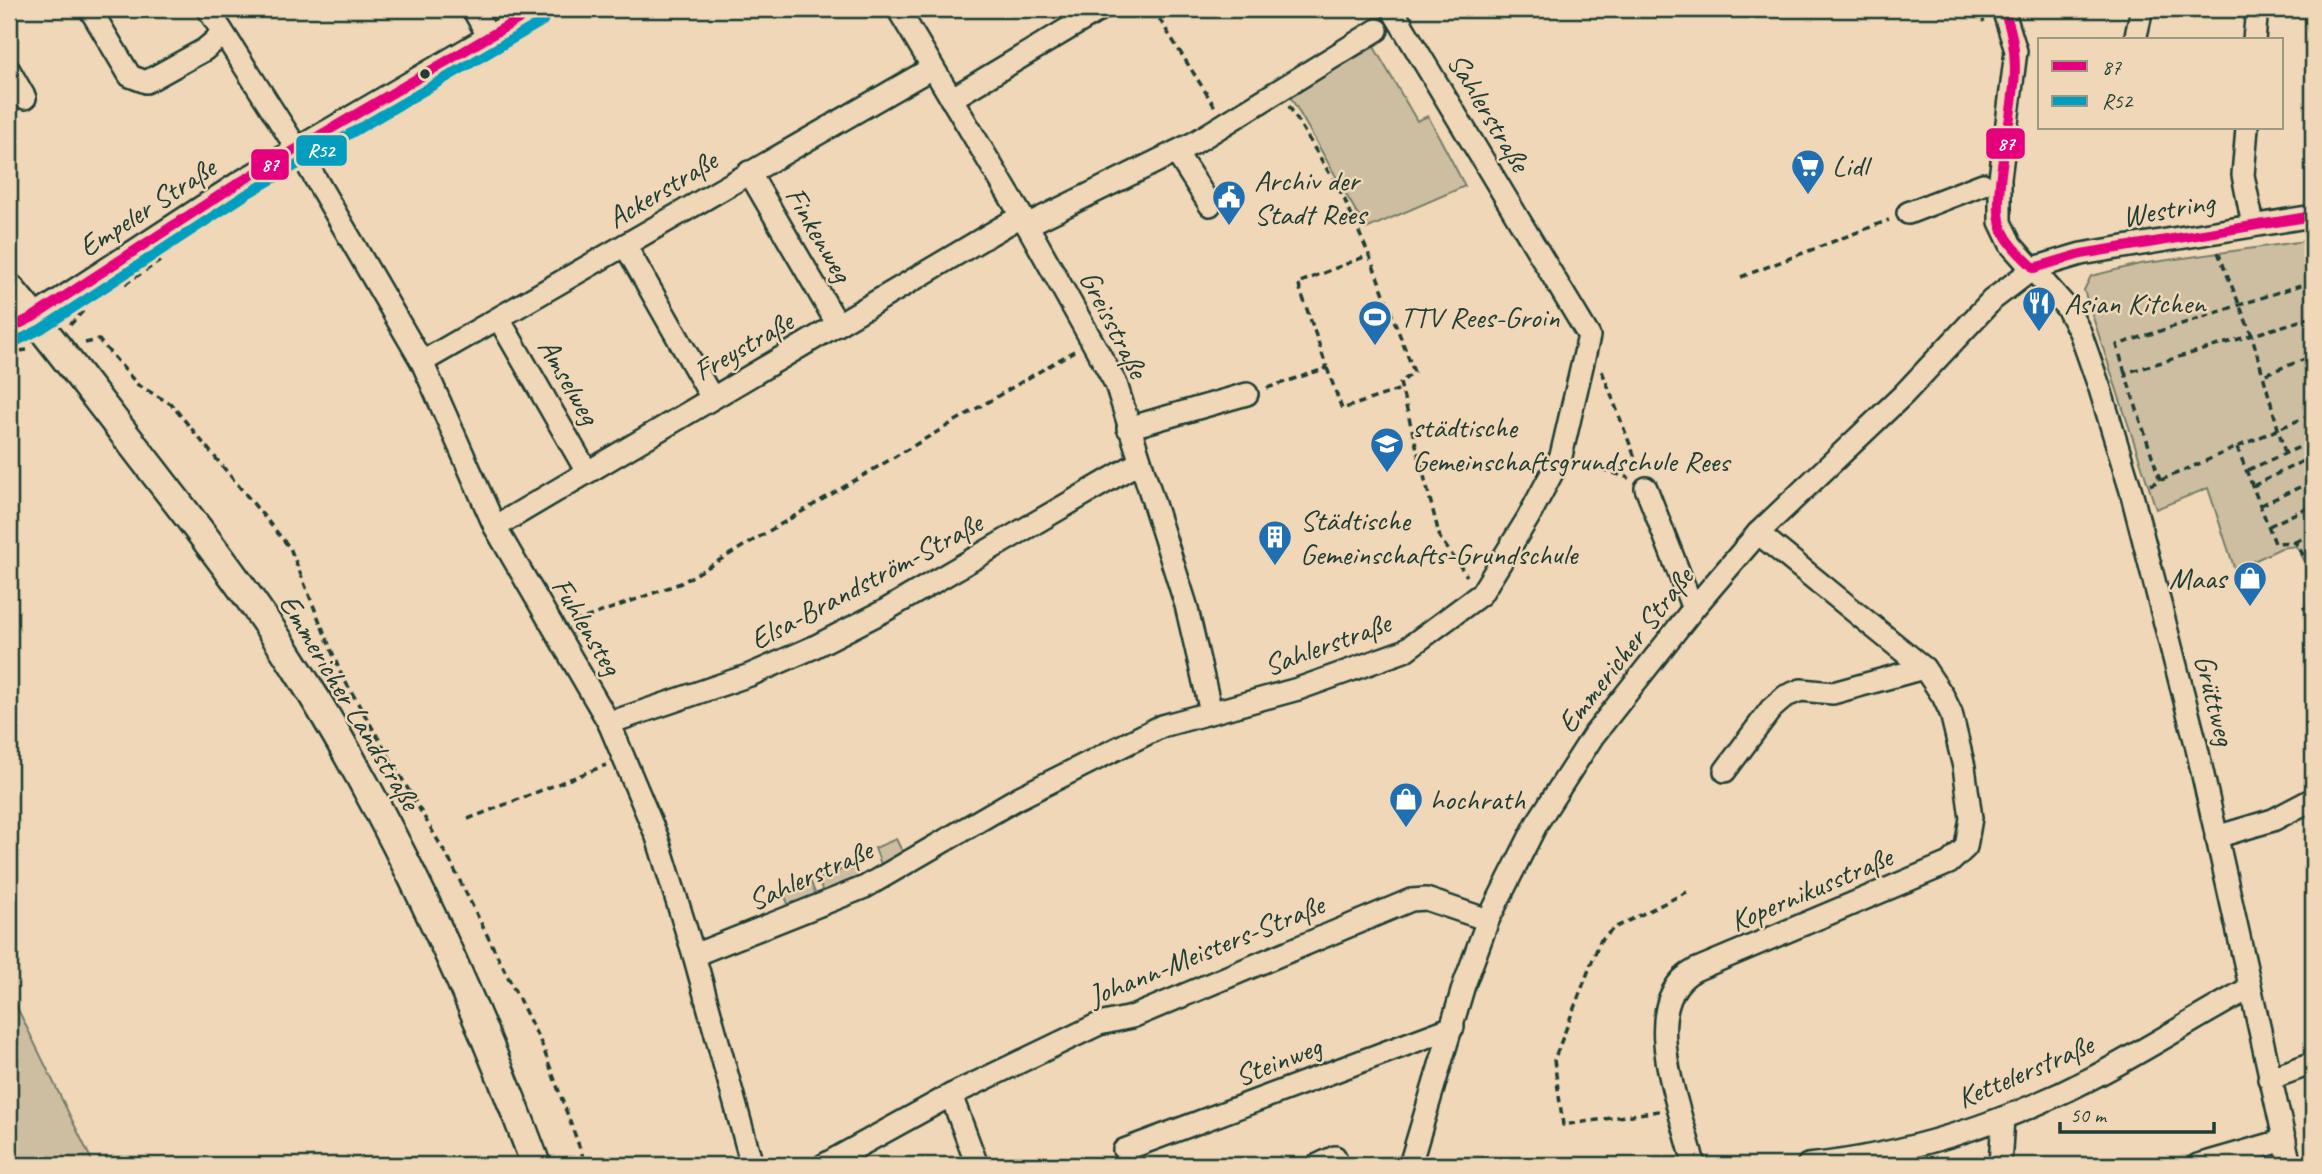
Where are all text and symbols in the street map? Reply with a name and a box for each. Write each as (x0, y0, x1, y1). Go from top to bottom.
legend (2038, 38, 2284, 130)
street label: Sahlerstraße (1439, 46, 1540, 180)
text: 87 (2102, 54, 2122, 80)
unlabelled marker (418, 67, 432, 81)
text: R52 (2102, 88, 2134, 114)
line badge: 87 (1985, 127, 2026, 160)
text: 87 (1997, 132, 2017, 156)
line badge: R52 (295, 134, 348, 167)
text: R52 (307, 139, 337, 163)
street label: Ackerstraße (600, 140, 726, 237)
street label: Empeler Straße (71, 147, 225, 265)
supermarket icon: Lidl (1789, 147, 1827, 196)
place label: Lidl (1832, 147, 1872, 185)
line badge: 87 (250, 148, 290, 181)
text: 87 (261, 153, 281, 177)
place label: Archiv der Stadt Rees (1254, 161, 1369, 233)
public building icon: Archiv der Stadt Rees (1210, 178, 1248, 227)
street label: Finkenweg (777, 180, 862, 290)
street label: Westring (2119, 182, 2219, 236)
street label: Greisstraße (1071, 264, 1158, 386)
restaurant icon: Asian Kitchen (2020, 284, 2058, 333)
place label: Asian Kitchen (2064, 284, 2207, 322)
sports icon: TTV Rees-Groin (1356, 298, 1394, 347)
place label: TTV Rees-Groin (1400, 298, 1560, 336)
street label: Freystraße (686, 301, 802, 390)
street label: Amselweg (529, 331, 610, 433)
place label: städtische Gemeinschaftsgrundschule Rees (1412, 408, 1732, 480)
school or university icon: städtische Gemeinschaftsgrundschule Rees (1368, 425, 1406, 474)
place label: Städtische Gemeinschafts-Grundschule (1300, 501, 1579, 573)
street label: Elsa-Brandström-Straße (743, 503, 991, 658)
building icon: Städtische Gemeinschafts-Grundschule (1256, 518, 1294, 567)
street label: Emmericher Straße (1548, 558, 1703, 740)
place label: Maas (2169, 559, 2229, 597)
shop icon: Maas (2231, 559, 2269, 608)
street label: Fuhlensteg (543, 570, 632, 684)
street label: Emmericher Landstraße (271, 587, 431, 819)
street label: Sahlerstraße (1259, 603, 1398, 684)
street label: Grüttweg (2185, 651, 2245, 751)
shop icon: hochrath (1387, 780, 1425, 829)
place label: hochrath (1430, 780, 1525, 818)
street label: Sahlerstraße (742, 830, 880, 919)
street label: Kopernikusstraße (1724, 837, 1900, 940)
street label: Johann-Meisters-Straße (1081, 885, 1331, 1015)
street label: Kettelerstraße (1951, 1024, 2101, 1117)
street label: Steinweg (1229, 1027, 1328, 1095)
scale bar (2060, 1090, 2214, 1134)
text: 50 m (2070, 1102, 2108, 1128)

